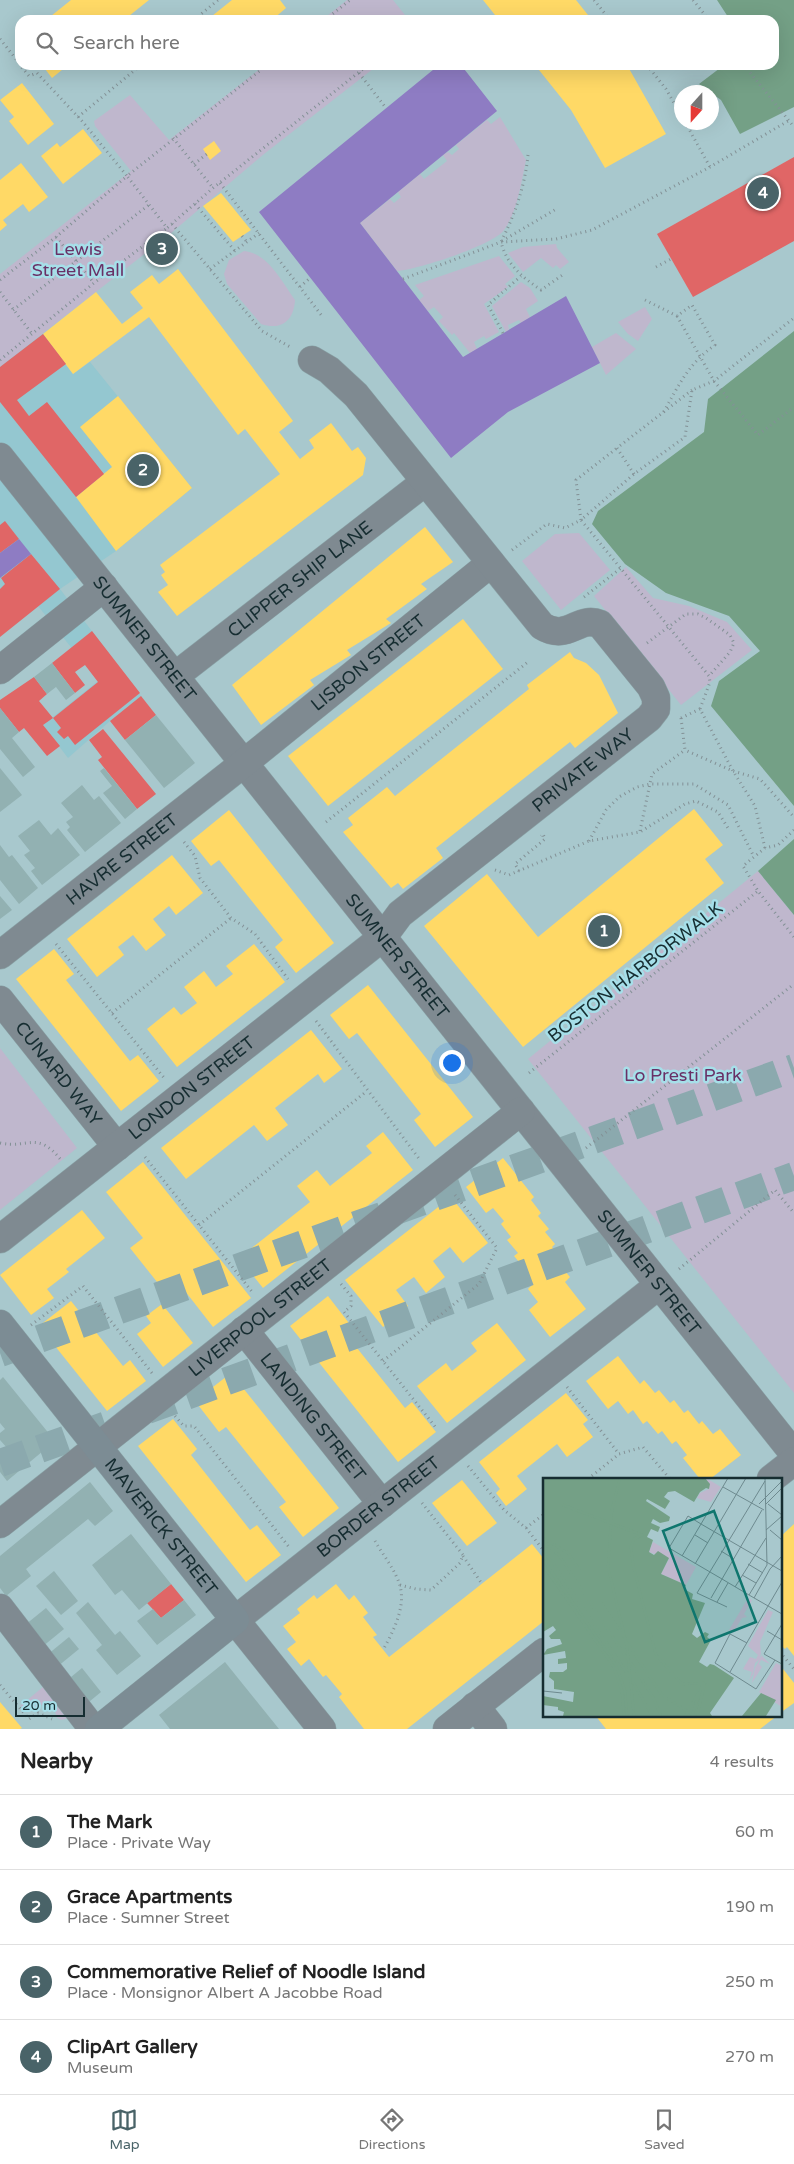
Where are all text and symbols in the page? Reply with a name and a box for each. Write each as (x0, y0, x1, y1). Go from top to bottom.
search box (15, 15, 779, 70)
icon: search (33, 29, 61, 57)
text: Search here (73, 32, 180, 54)
north arrow (674, 85, 719, 130)
pin: 4 (747, 174, 779, 212)
pin: 3 (146, 230, 178, 268)
park label: Lewis Street Mall (32, 238, 124, 281)
pin: 2 (127, 451, 159, 489)
street label: CLIPPER SHIP LANE (223, 516, 377, 642)
street label: SUMNER STREET (88, 571, 201, 706)
street label: LISBON STREET (306, 610, 430, 716)
street label: PRIVATE WAY (528, 723, 638, 817)
street label: HAVRE STREET (62, 808, 182, 910)
street label: SUMNER STREET (341, 889, 454, 1023)
street label: BOSTON HARBORWALK (543, 897, 727, 1047)
pin: 1 (588, 912, 620, 950)
street label: CUNARD WAY (10, 1017, 107, 1131)
street label: LONDON STREET (124, 1031, 259, 1145)
your location (439, 1050, 465, 1076)
park label: Lo Presti Park (624, 1064, 742, 1086)
street label: SUMNER STREET (593, 1205, 706, 1339)
street label: LIVERPOOL STREET (184, 1254, 336, 1381)
street label: LANDING STREET (255, 1348, 371, 1486)
street label: BORDER STREET (312, 1451, 444, 1562)
street label: MAVERICK STREET (100, 1454, 222, 1600)
inset map (543, 1478, 782, 1716)
scale bar (15, 1694, 85, 1717)
text: 20 m (22, 1697, 56, 1714)
text: Nearby (20, 1749, 93, 1774)
text: 4 results (710, 1752, 774, 1772)
text: The Mark (67, 1811, 152, 1833)
text: 1 (31, 1822, 41, 1842)
text: 60 m (735, 1822, 774, 1842)
text: Place · Private Way (67, 1833, 211, 1853)
text: Grace Apartments (67, 1886, 232, 1908)
text: 2 (31, 1897, 41, 1917)
text: 190 m (725, 1897, 774, 1917)
text: Place · Sumner Street (67, 1908, 230, 1928)
text: Commemorative Relief of Noodle Island (67, 1961, 426, 1983)
text: 3 (31, 1972, 41, 1992)
text: 250 m (725, 1972, 774, 1992)
text: Place · Monsignor Albert A Jacobbe Road (67, 1983, 383, 2003)
text: ClipArt Gallery (67, 2036, 198, 2058)
text: 4 (31, 2047, 41, 2067)
text: 270 m (725, 2047, 774, 2067)
text: Museum (67, 2058, 133, 2078)
tab: Map (109, 2106, 140, 2153)
tab: Directions (358, 2106, 425, 2153)
tab: Saved (644, 2106, 685, 2153)

